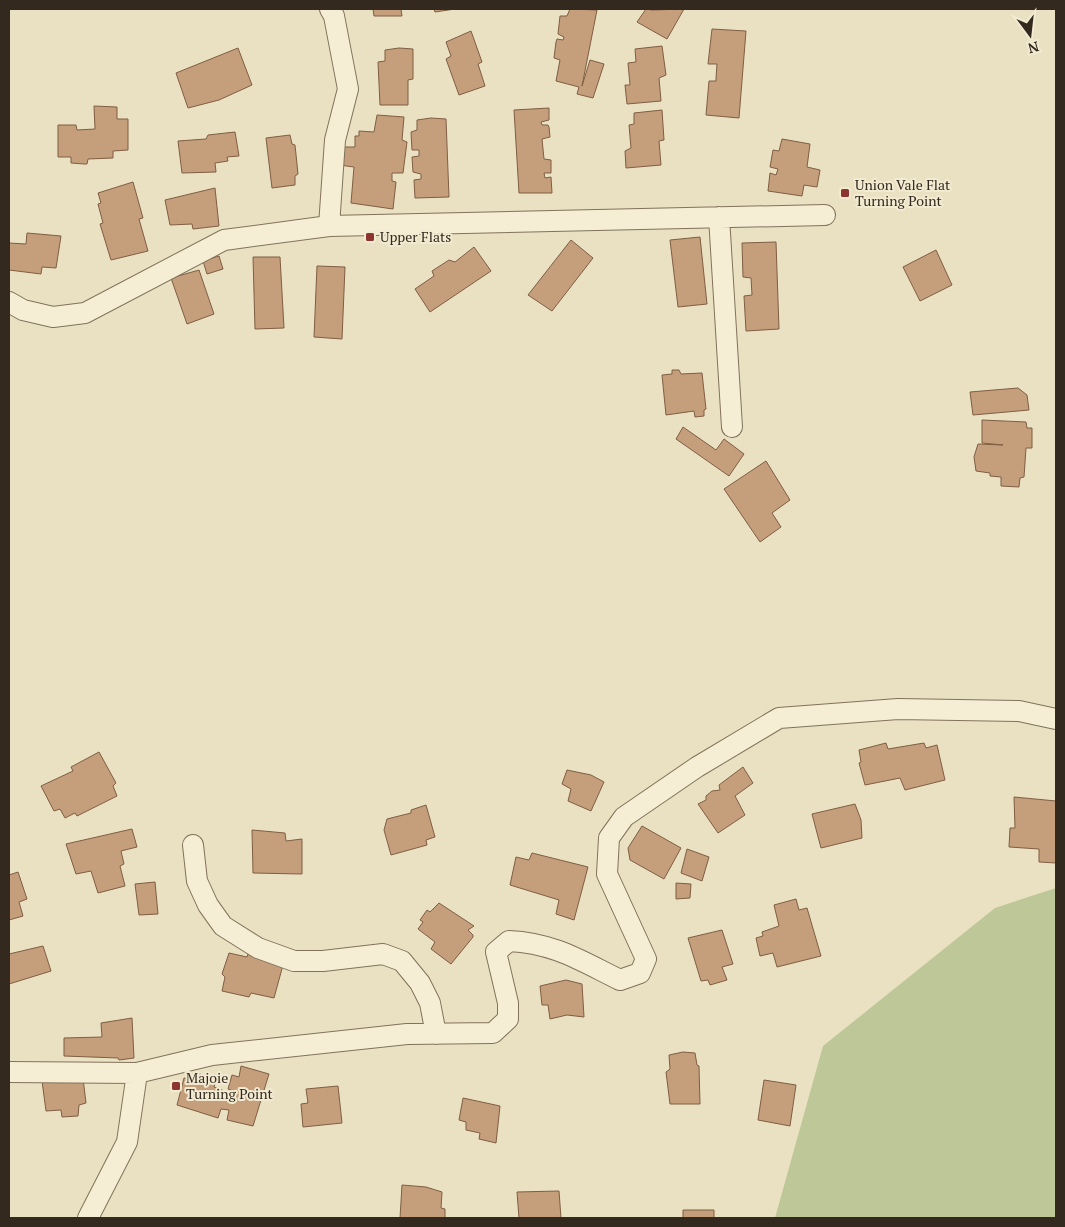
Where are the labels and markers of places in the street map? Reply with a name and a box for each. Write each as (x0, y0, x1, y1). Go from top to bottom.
place label: Union Vale Flat Turning Point (855, 175, 951, 210)
marker: Union Vale Flat Turning Point (839, 187, 851, 199)
place label: Upper Flats (380, 227, 451, 246)
marker: Upper Flats (364, 231, 376, 243)
place label: Majoie Turning Point (186, 1068, 273, 1103)
marker: Majoie Turning Point (170, 1080, 182, 1092)

